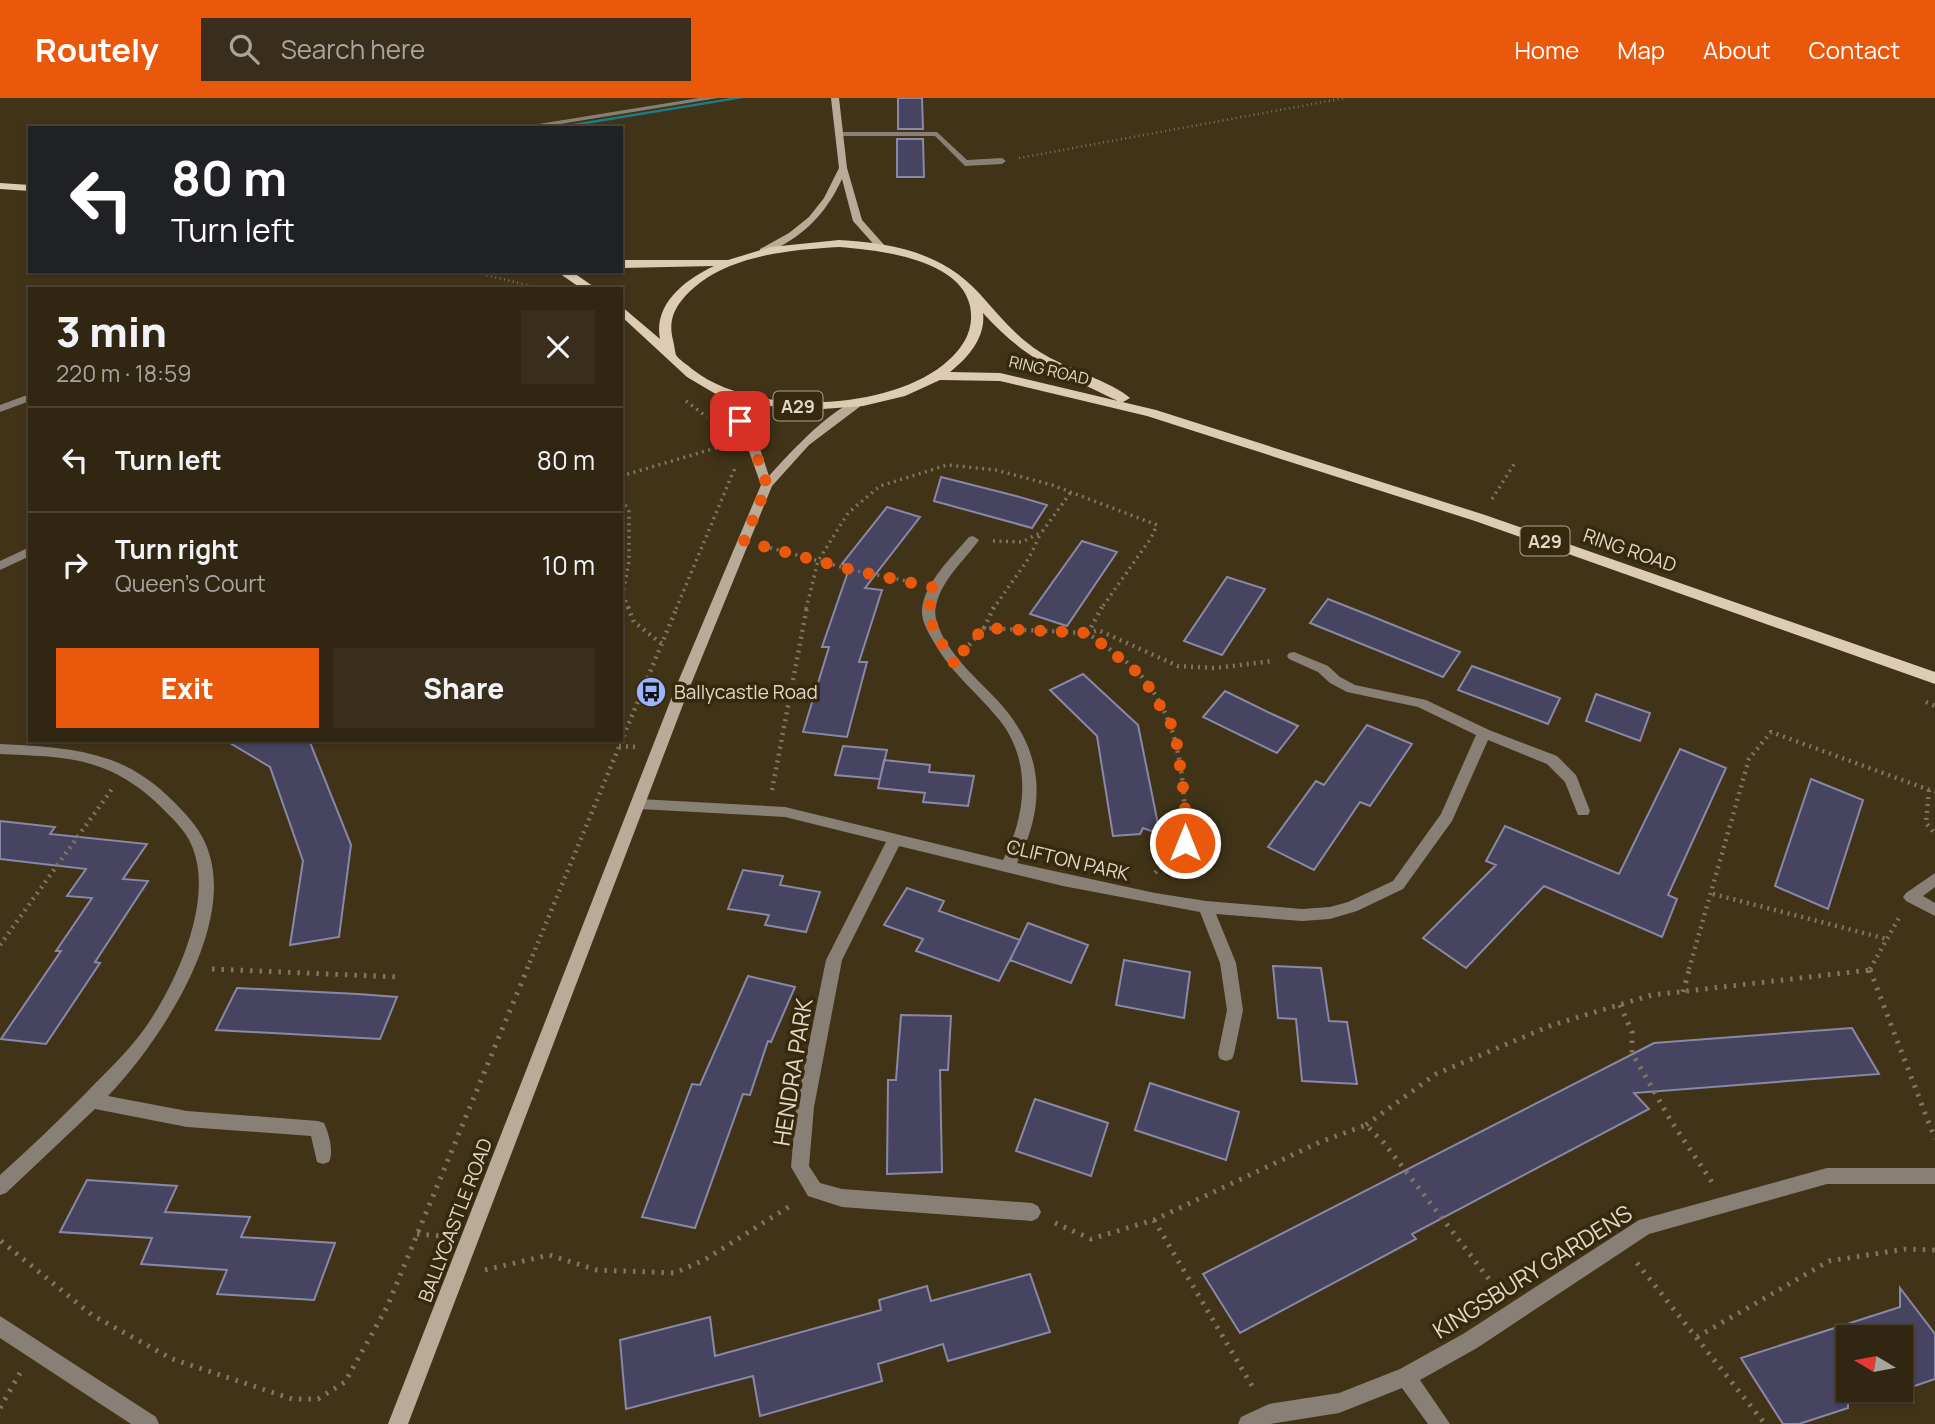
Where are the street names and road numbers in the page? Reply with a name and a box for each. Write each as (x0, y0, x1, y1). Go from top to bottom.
street label: RING ROAD (1007, 350, 1091, 390)
road number: A29 (774, 392, 822, 420)
street label: RING ROAD (1580, 522, 1680, 578)
road number: A29 (1520, 526, 1570, 556)
street label: CLIFTON PARK (1004, 833, 1133, 887)
street label: HENDRA PARK (765, 995, 820, 1148)
street label: BALLYCASTLE ROAD (412, 1134, 498, 1306)
street label: KINGSBURY GARDENS (1426, 1197, 1638, 1345)

